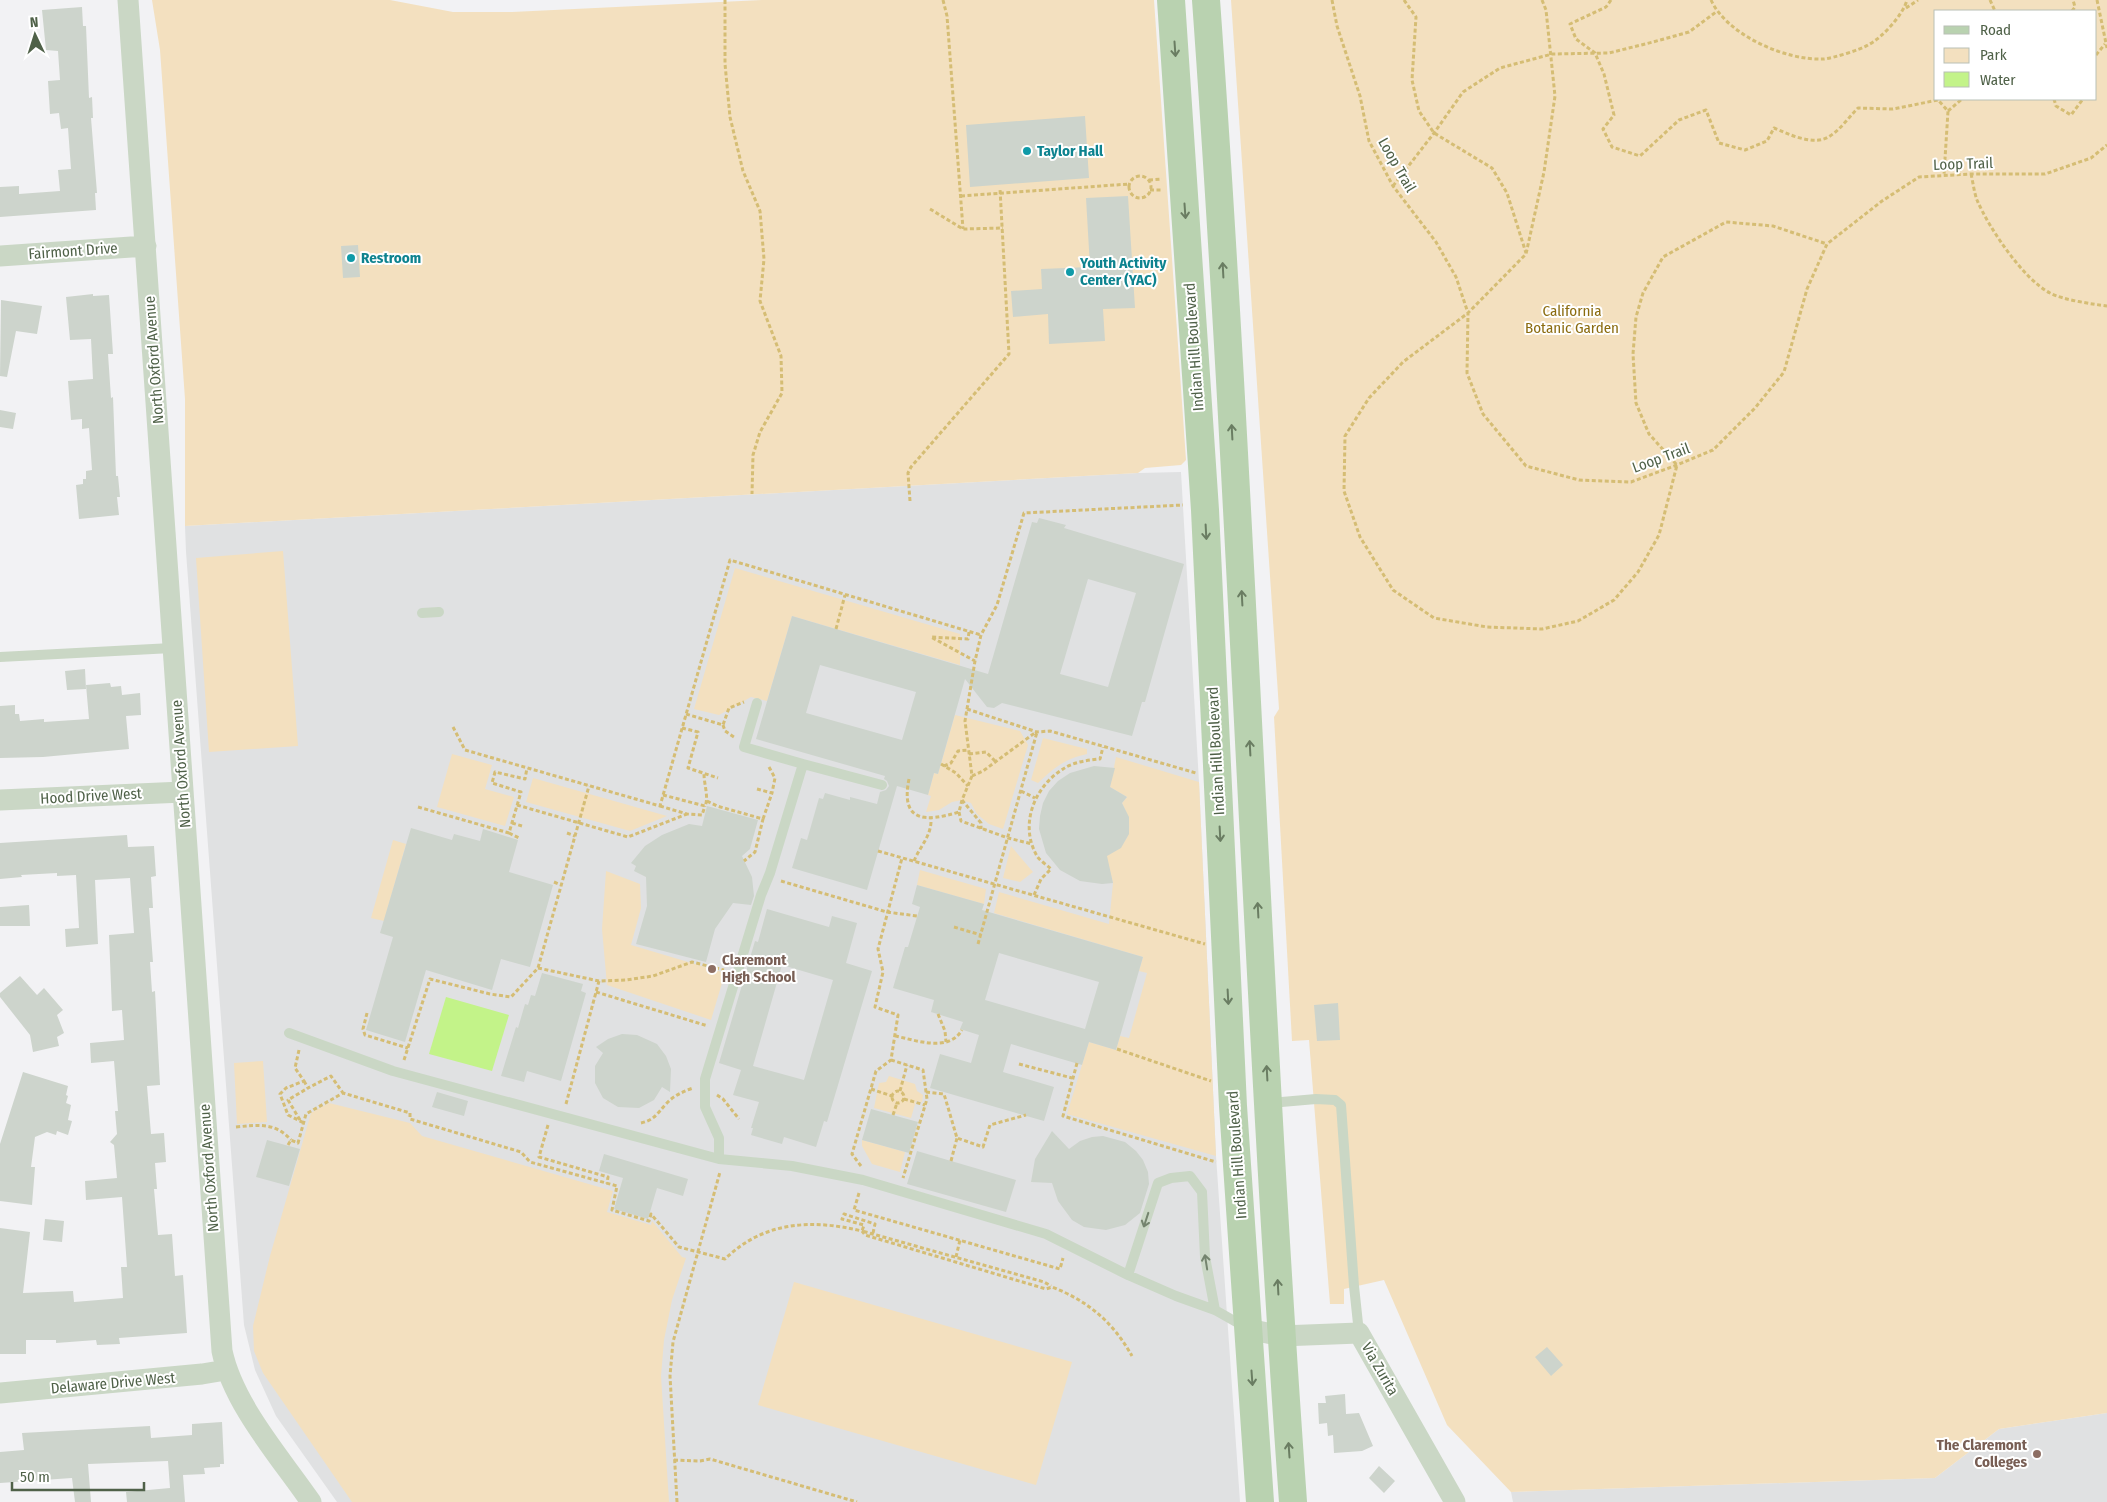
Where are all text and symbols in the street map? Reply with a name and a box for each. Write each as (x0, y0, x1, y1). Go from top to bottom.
north arrow (10, 10, 60, 60)
legend (1934, 10, 2097, 100)
text: N (29, 14, 39, 31)
text: Road (1980, 21, 2011, 39)
one-way arrow (1170, 40, 1179, 56)
text: Park (1980, 46, 2007, 64)
text: Water (1980, 71, 2016, 89)
street label: Loop Trail (1374, 135, 1420, 195)
place label: Taylor Hall (1037, 142, 1104, 160)
marker: Taylor Hall (1021, 145, 1033, 157)
street label: Loop Trail (1933, 154, 1993, 174)
one-way arrow (1181, 203, 1190, 219)
street label: Fairmont Drive (28, 239, 118, 263)
place label: Restroom (361, 249, 421, 267)
marker: Restroom (345, 252, 357, 264)
place label: Youth Activity Center (YAC) (1079, 254, 1167, 289)
one-way arrow (1219, 262, 1228, 278)
marker: Youth Activity Center (YAC) (1064, 266, 1076, 278)
street label: Indian Hill Boulevard (1181, 282, 1207, 412)
street label: North Oxford Avenue (141, 295, 167, 425)
park label: California Botanic Garden (1525, 302, 1619, 337)
one-way arrow (1228, 424, 1237, 440)
street label: Loop Trail (1630, 439, 1692, 477)
one-way arrow (1201, 524, 1211, 540)
one-way arrow (1237, 590, 1246, 606)
street label: Indian Hill Boulevard (1204, 686, 1228, 816)
street label: North Oxford Avenue (168, 699, 194, 829)
one-way arrow (1245, 740, 1254, 756)
street label: Hood Drive West (40, 784, 142, 808)
one-way arrow (1216, 826, 1225, 842)
one-way arrow (1254, 903, 1263, 919)
place label: Claremont High School (722, 951, 797, 986)
marker: Claremont High School (706, 963, 718, 975)
one-way arrow (1223, 988, 1233, 1004)
one-way arrow (1262, 1065, 1272, 1081)
street label: Indian Hill Boulevard (1224, 1090, 1250, 1220)
street label: North Oxford Avenue (196, 1103, 222, 1233)
one-way arrow (1140, 1212, 1150, 1228)
one-way arrow (1201, 1254, 1211, 1270)
one-way arrow (1274, 1280, 1283, 1296)
street label: Via Zurita (1358, 1339, 1402, 1399)
street label: Delaware Drive West (50, 1369, 176, 1397)
one-way arrow (1247, 1369, 1256, 1385)
place label: The Claremont Colleges (1937, 1436, 2028, 1471)
one-way arrow (1285, 1442, 1294, 1458)
marker: The Claremont Colleges (2031, 1448, 2043, 1460)
scale bar (12, 1460, 145, 1492)
text: 50 m (20, 1468, 50, 1486)

